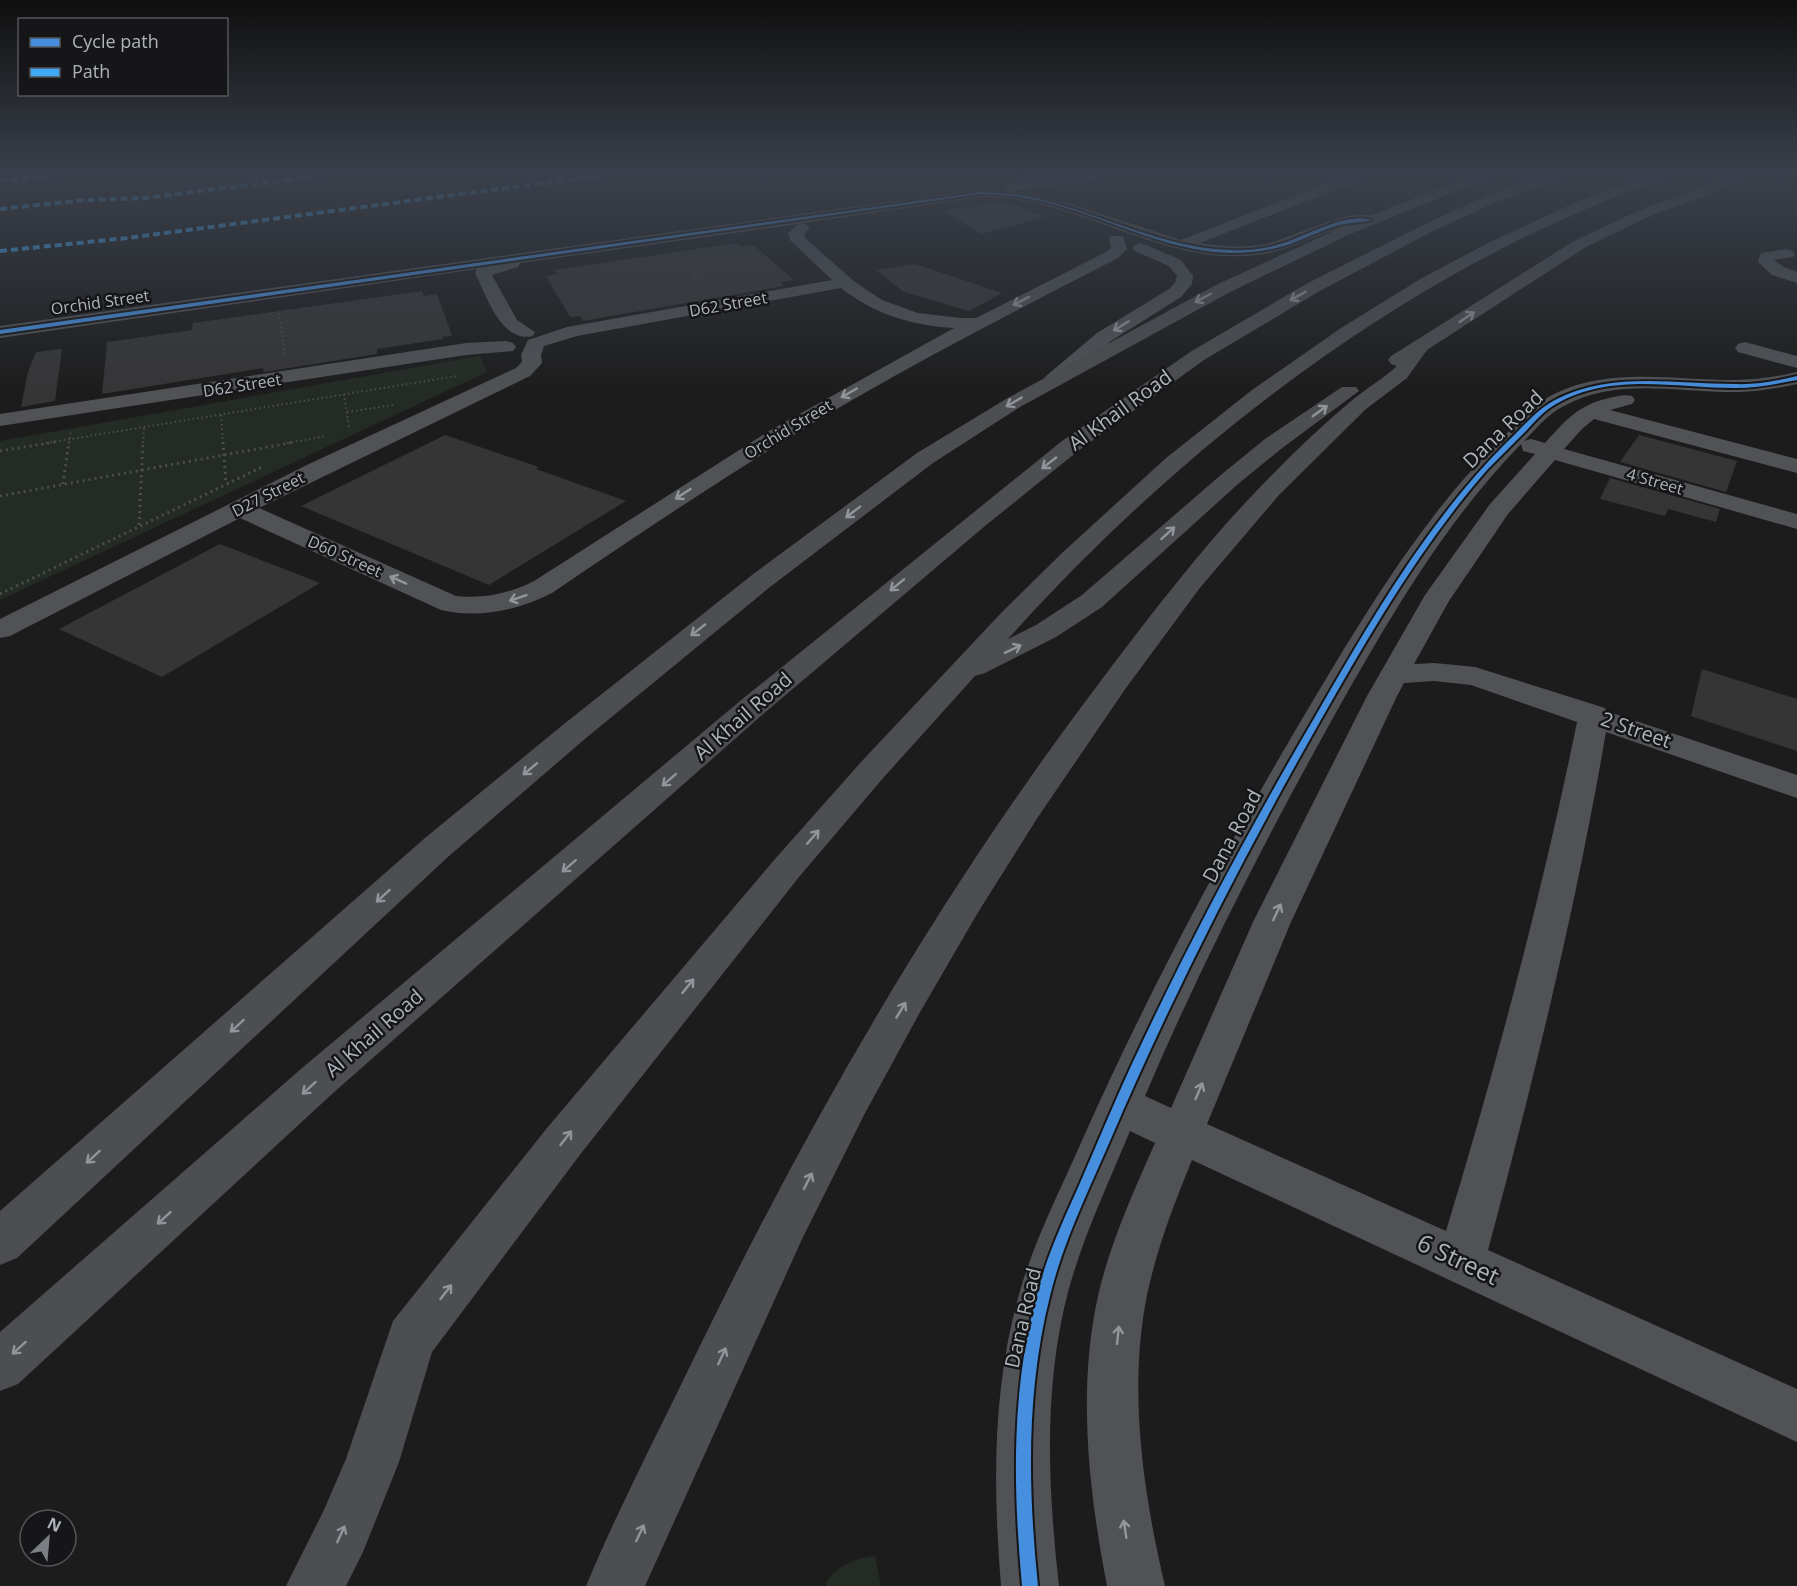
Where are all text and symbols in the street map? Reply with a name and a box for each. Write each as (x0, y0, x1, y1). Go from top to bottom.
legend (18, 18, 228, 96)
text: Cycle path (72, 29, 159, 53)
text: Path (72, 59, 110, 83)
street label: Orchid Street (49, 284, 151, 320)
street label: D62 Street (687, 286, 769, 322)
one-way arrow (1290, 290, 1307, 302)
one-way arrow (1195, 293, 1213, 304)
one-way arrow (1013, 296, 1031, 307)
one-way arrow (1458, 311, 1474, 323)
one-way arrow (1113, 321, 1130, 333)
street label: Al Khail Road (1063, 363, 1177, 456)
street label: D62 Street (201, 368, 283, 402)
street label: Dana Road (1457, 384, 1549, 474)
one-way arrow (841, 387, 858, 399)
street label: Orchid Street (740, 394, 836, 464)
one-way arrow (1006, 396, 1023, 408)
one-way arrow (1312, 405, 1328, 417)
one-way arrow (1041, 457, 1057, 470)
street label: 4 Street (1624, 462, 1686, 500)
street label: D27 Street (228, 466, 308, 522)
one-way arrow (675, 489, 692, 501)
one-way arrow (845, 505, 861, 518)
one-way arrow (1160, 526, 1175, 540)
street label: D60 Street (305, 530, 386, 582)
one-way arrow (390, 574, 408, 585)
one-way arrow (889, 579, 905, 592)
one-way arrow (509, 594, 528, 605)
one-way arrow (690, 624, 706, 637)
one-way arrow (1003, 643, 1021, 655)
street label: Al Khail Road (688, 666, 797, 766)
street label: 2 Street (1597, 705, 1675, 754)
one-way arrow (522, 762, 538, 775)
one-way arrow (661, 773, 676, 787)
street label: Dana Road (1196, 784, 1267, 887)
one-way arrow (807, 829, 820, 845)
one-way arrow (561, 859, 577, 872)
one-way arrow (375, 889, 390, 903)
one-way arrow (1271, 904, 1283, 922)
one-way arrow (681, 979, 695, 994)
street label: Al Khail Road (319, 983, 428, 1083)
one-way arrow (895, 1002, 907, 1019)
one-way arrow (230, 1019, 245, 1033)
one-way arrow (302, 1081, 317, 1095)
one-way arrow (1194, 1082, 1205, 1101)
one-way arrow (559, 1131, 572, 1147)
one-way arrow (85, 1150, 100, 1164)
one-way arrow (802, 1172, 814, 1190)
one-way arrow (156, 1211, 171, 1225)
street label: 6 Street (1412, 1225, 1505, 1292)
street label: Dana Road (998, 1265, 1047, 1371)
one-way arrow (440, 1285, 453, 1301)
one-way arrow (1113, 1325, 1124, 1345)
one-way arrow (12, 1341, 27, 1355)
one-way arrow (717, 1348, 729, 1366)
north arrow (18, 1508, 78, 1568)
text: N (44, 1512, 65, 1537)
one-way arrow (1119, 1519, 1130, 1539)
one-way arrow (336, 1525, 348, 1543)
one-way arrow (634, 1525, 646, 1543)

